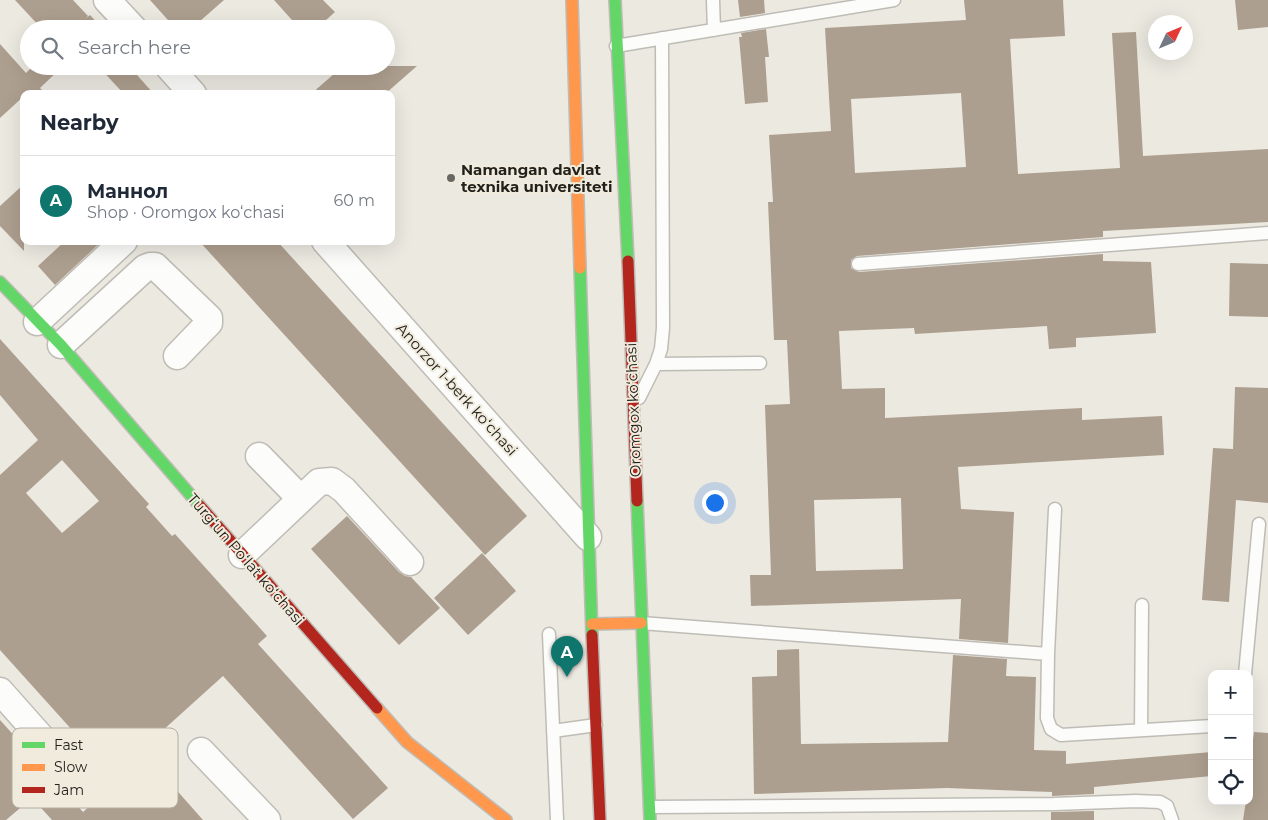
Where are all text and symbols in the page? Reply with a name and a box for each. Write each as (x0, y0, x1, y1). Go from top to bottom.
north arrow (1148, 15, 1193, 60)
search box (20, 20, 395, 75)
icon: search (38, 34, 66, 62)
text: Search here (78, 36, 191, 59)
text: Nearby (40, 110, 119, 135)
place label: Namangan davlat texnika universiteti (461, 160, 613, 196)
marker: Namangan davlat texnika universiteti (445, 172, 457, 184)
text: Маннол (87, 180, 168, 203)
text: A (50, 191, 62, 210)
text: 60 m (333, 191, 375, 210)
text: Shop · Oromgox ko‘chasi (87, 203, 285, 222)
street label: Anorzor 1-berk koʻchasi (392, 319, 522, 459)
street label: Oromgox ko‘chasi (621, 342, 645, 478)
street label: Turgʻun Poʻlat koʻchasi (183, 489, 309, 629)
your location (702, 490, 728, 516)
pin: A (551, 636, 583, 677)
map controls (1208, 670, 1253, 805)
button: + (1208, 670, 1253, 715)
button: − (1208, 715, 1253, 760)
legend (12, 728, 178, 808)
text: Fast (54, 736, 84, 754)
text: Slow (54, 758, 88, 776)
button: locate (1208, 760, 1253, 805)
text: Jam (53, 781, 84, 799)

